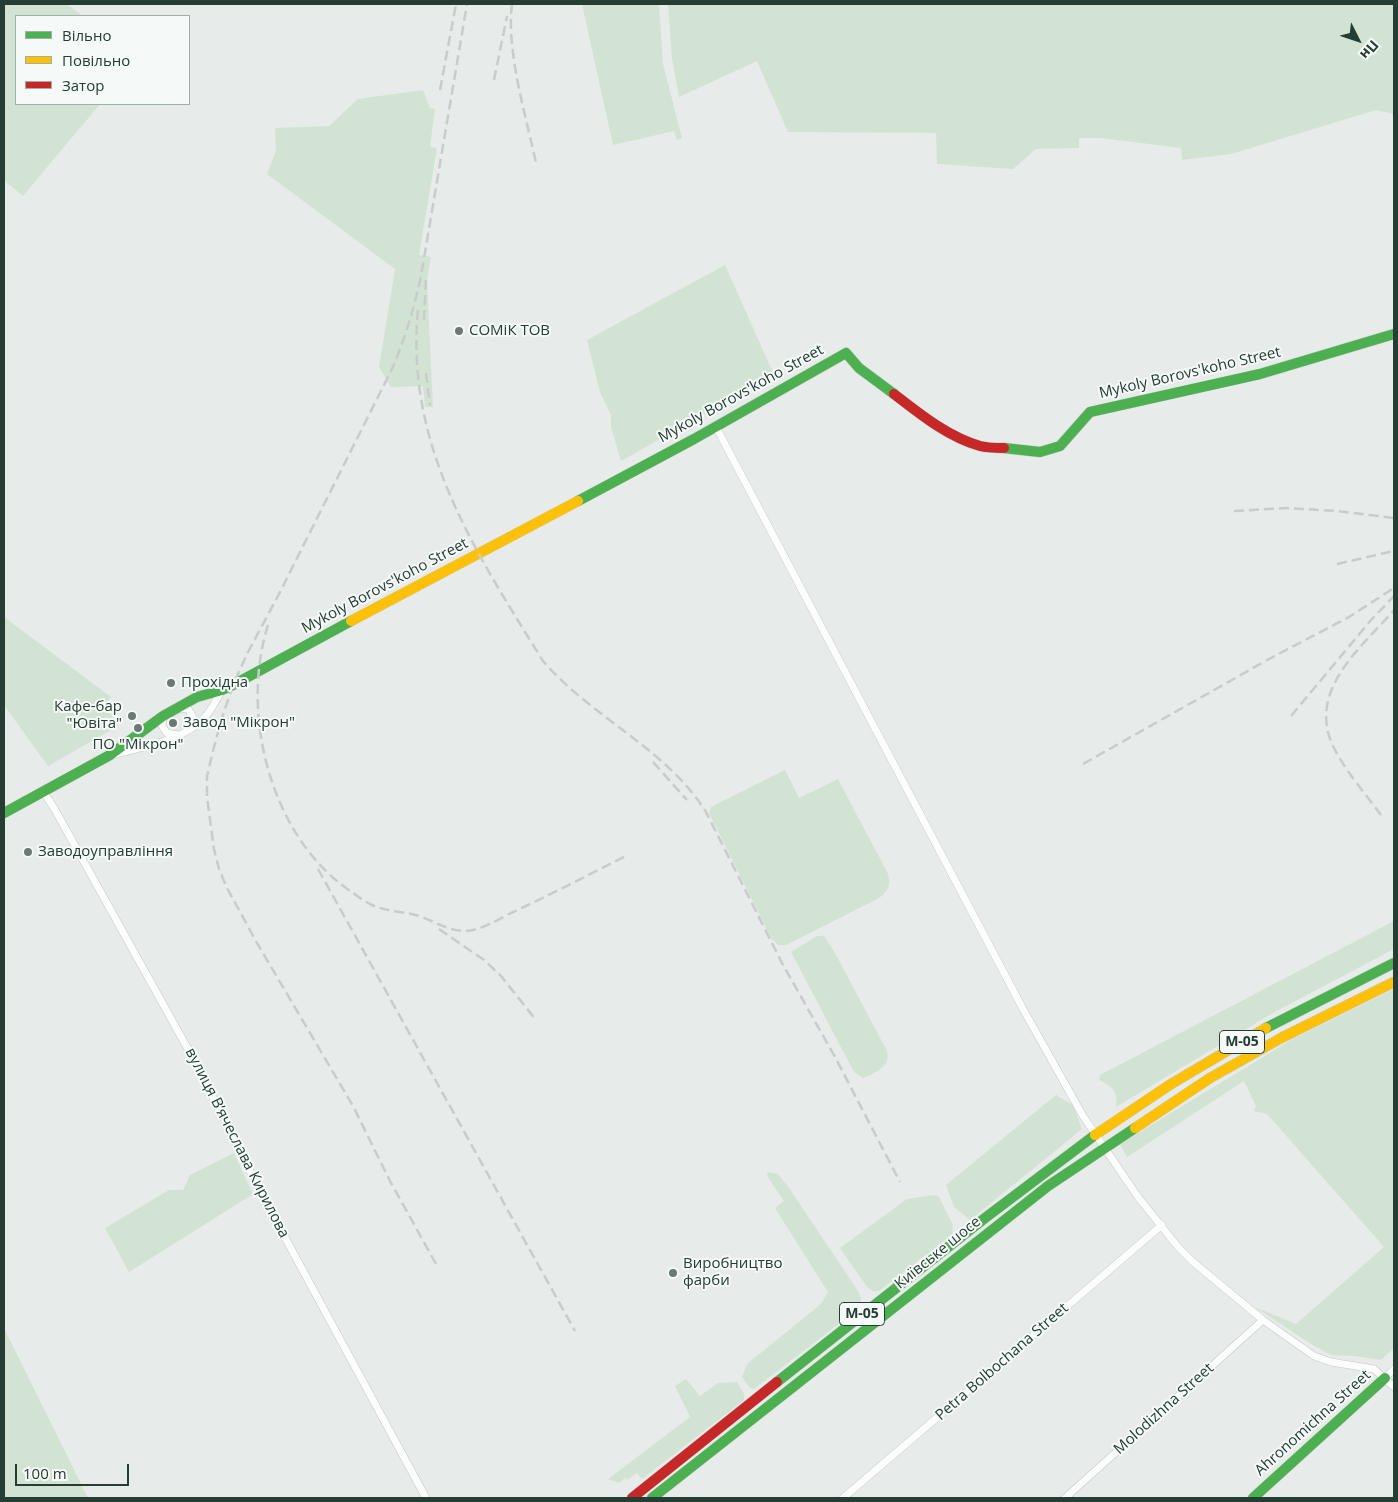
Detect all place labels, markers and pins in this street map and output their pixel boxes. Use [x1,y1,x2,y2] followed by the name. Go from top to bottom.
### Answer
[469,322,550,340] place label: СОМіК ТОВ
[453,325,465,337] marker: СОМіК ТОВ
[181,674,248,692] place label: Прохідна
[165,677,177,689] marker: Прохідна
[54,698,122,733] place label: Кафе-бар "Ювіта"
[126,710,138,722] marker: Кафе-бар "Ювіта"
[183,714,295,732] place label: Завод "Мікрон"
[167,717,179,729] marker: Завод "Мікрон"
[132,722,144,734] marker: ПО "Мікрон"
[92,736,184,754] place label: ПО "Мікрон"
[38,843,173,861] place label: Заводоуправління
[22,846,34,858] marker: Заводоуправління
[683,1255,782,1290] place label: Виробництво фарби
[667,1267,679,1279] marker: Виробництво фарби

